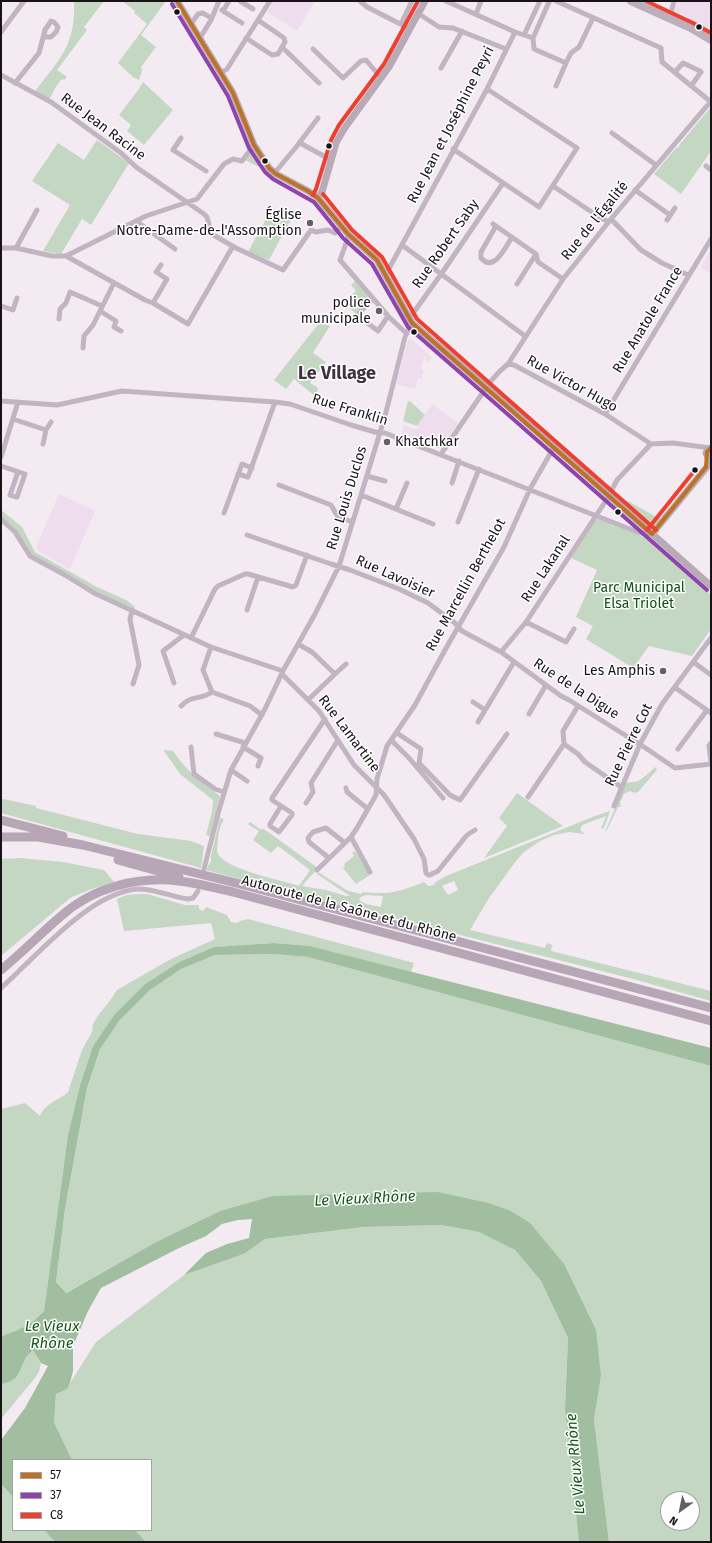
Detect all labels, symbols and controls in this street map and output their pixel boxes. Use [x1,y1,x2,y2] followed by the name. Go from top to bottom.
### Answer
[172,7,182,17] unlabelled marker
[694,22,704,32] unlabelled marker
[404,44,498,206] street label: Rue Jean et Joséphine Peyri
[57,90,149,164] street label: Rue Jean Racine
[324,141,334,151] unlabelled marker
[260,156,270,166] unlabelled marker
[558,178,632,264] street label: Rue de l'Égalité
[409,196,483,292] street label: Rue Robert Saby
[116,207,302,240] place label: Église Notre-Dame-de-l'Assomption
[305,218,315,228] marker: Église Notre-Dame-de-l'Assomption
[610,264,686,376] street label: Rue Anatole France
[301,295,371,328] place label: police municipale
[374,306,384,316] marker: police municipale
[409,327,419,337] unlabelled marker
[524,352,620,416] street label: Rue Victor Hugo
[298,363,376,385] district label: Le Village
[310,390,390,430] street label: Rue Franklin
[395,434,459,450] place label: Khatchkar
[382,437,392,447] marker: Khatchkar
[323,444,371,552] street label: Rue Louis Duclos
[690,465,700,475] unlabelled marker
[613,507,623,517] unlabelled marker
[422,516,510,654] street label: Rue Marcellin Berthelot
[518,532,574,606] street label: Rue Lakanal
[353,552,437,602] street label: Rue Lavoisier
[593,580,685,612] park label: Parc Municipal Elsa Triolet
[530,655,622,723] street label: Rue de la Digue
[583,663,655,679] place label: Les Amphis
[658,666,668,676] marker: Les Amphis
[315,692,383,776] street label: Rue Lamartine
[602,701,656,789] street label: Rue Pierre Cot
[240,872,458,946] street label: Autoroute de la Saône et du Rhône
[314,1187,416,1211] water label: Le Vieux Rhône
[25,1318,79,1353] water label: Le Vieux Rhône
[563,1413,589,1515] water label: Le Vieux Rhône
[12,1459,152,1531] legend
[50,1468,61,1482] text: 57
[50,1488,61,1502] text: 37
[660,1491,700,1531] north arrow
[50,1508,63,1522] text: C8
[667,1513,680,1528] text: N

